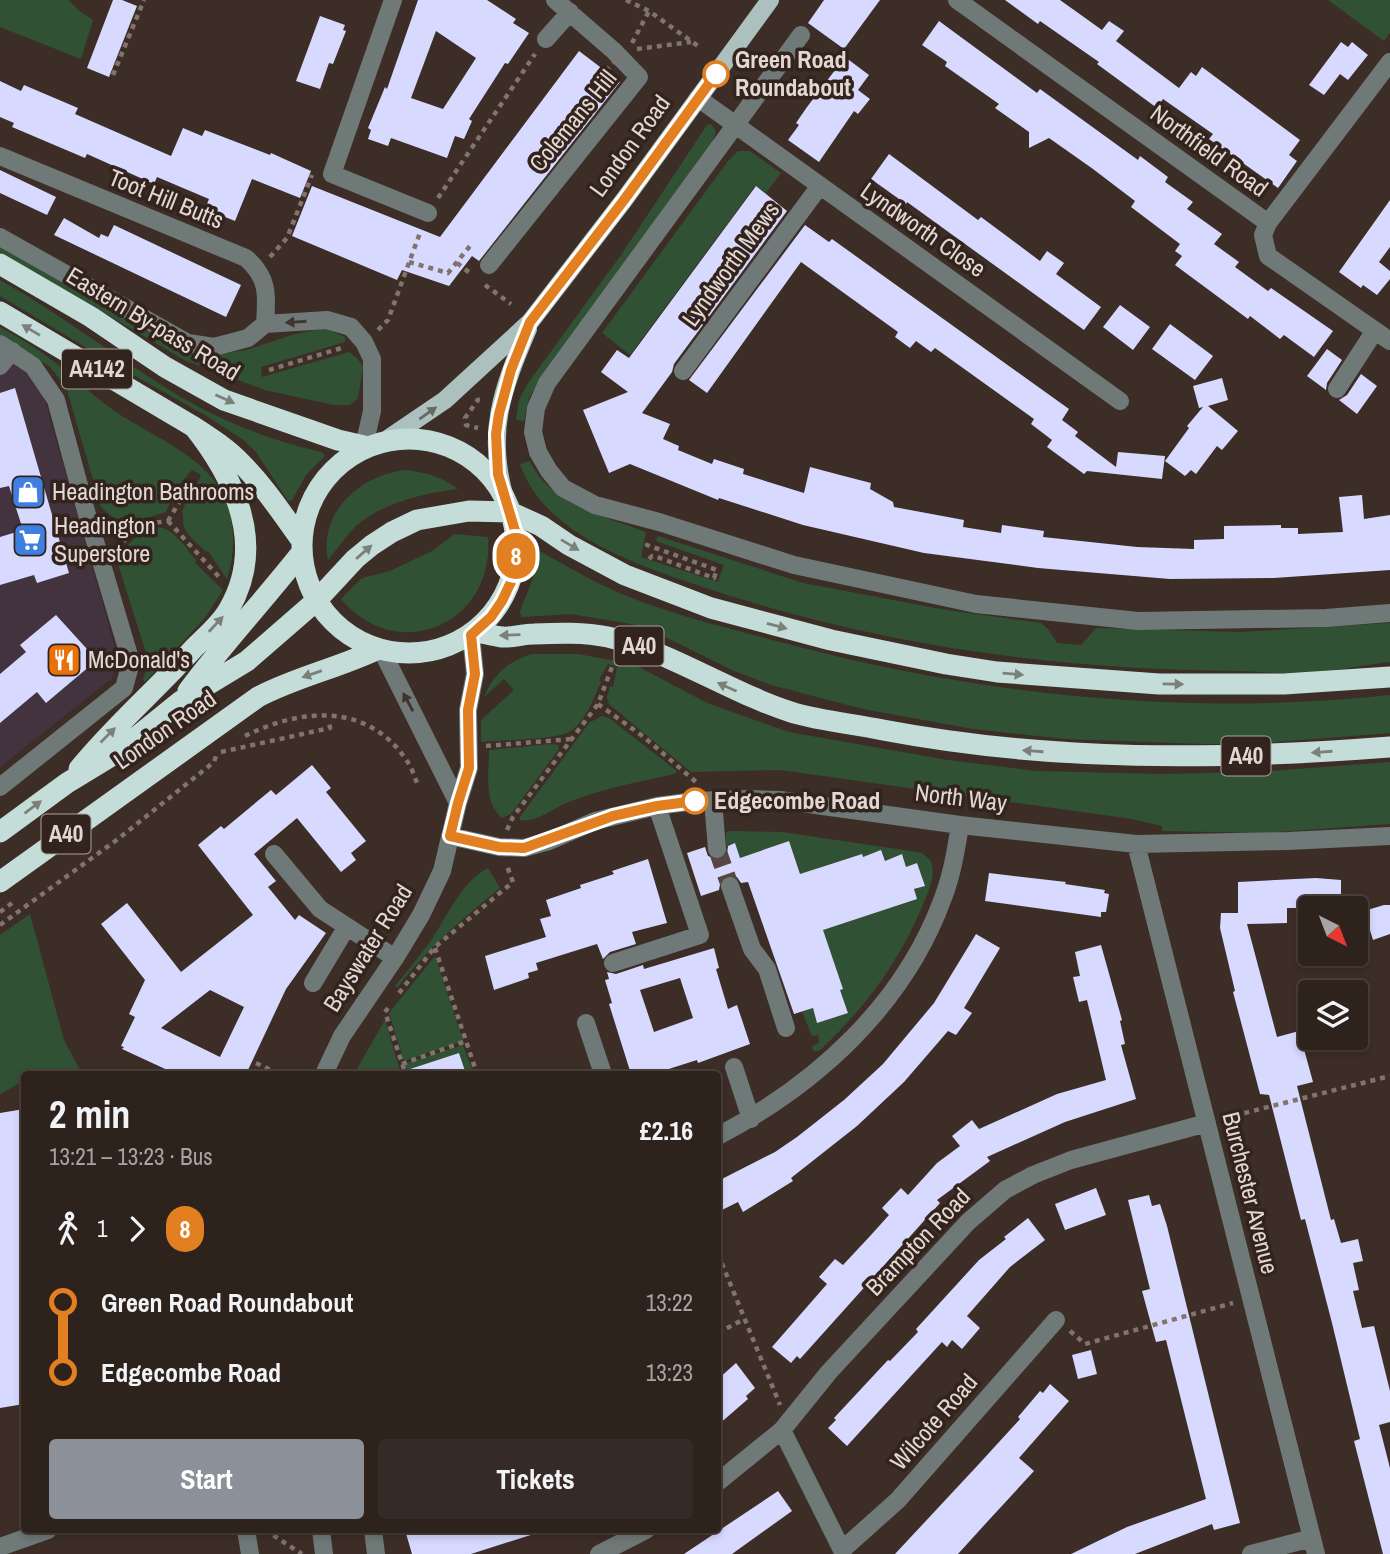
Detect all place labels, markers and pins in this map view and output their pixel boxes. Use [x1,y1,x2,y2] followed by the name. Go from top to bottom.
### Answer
[735,43,851,103] place label: Green Road Roundabout
[703,61,729,87] marker: Green Road Roundabout
[9,473,47,511] shop icon: Headington Bathrooms
[52,475,254,507] place label: Headington Bathrooms
[54,509,156,569] place label: Headington Superstore
[11,521,49,559] supermarket icon: Headington Superstore
[45,641,83,679] restaurant icon: McDonald's
[88,643,190,675] place label: McDonald's
[714,784,880,816] place label: Edgecombe Road
[682,788,708,814] marker: Edgecombe Road

